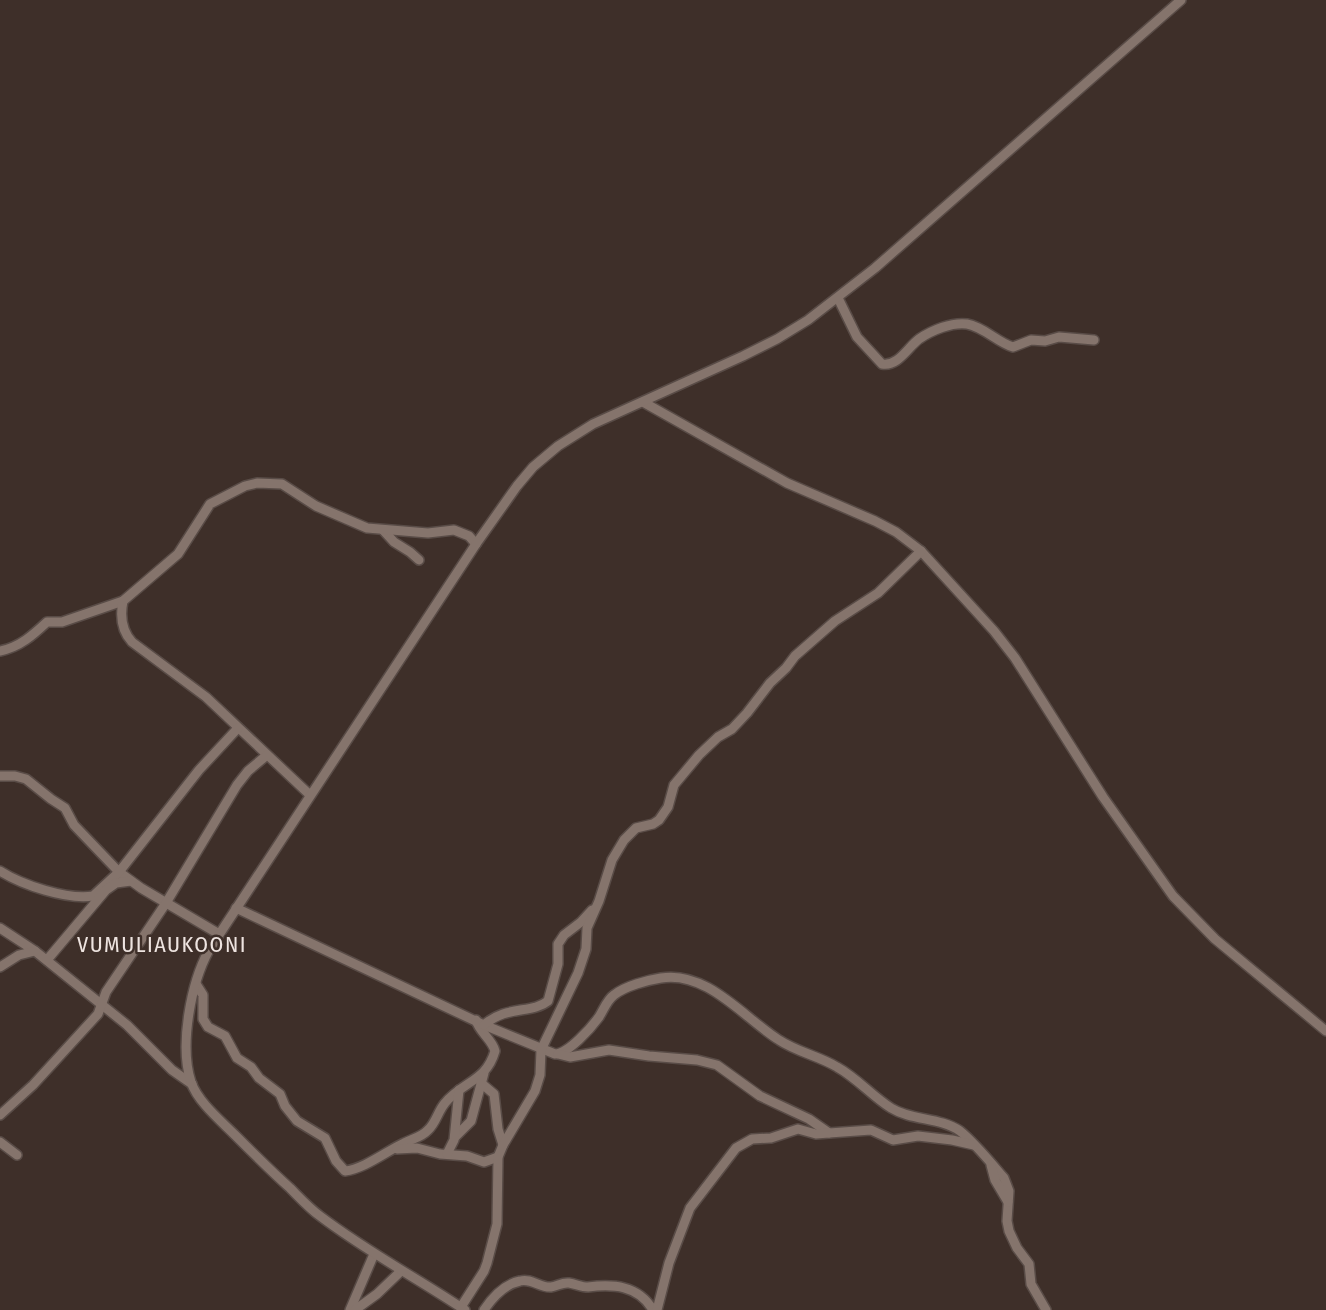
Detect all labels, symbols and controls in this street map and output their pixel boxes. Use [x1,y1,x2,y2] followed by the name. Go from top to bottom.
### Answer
[77,931,247,958] district label: VUMULIAUKOONI

